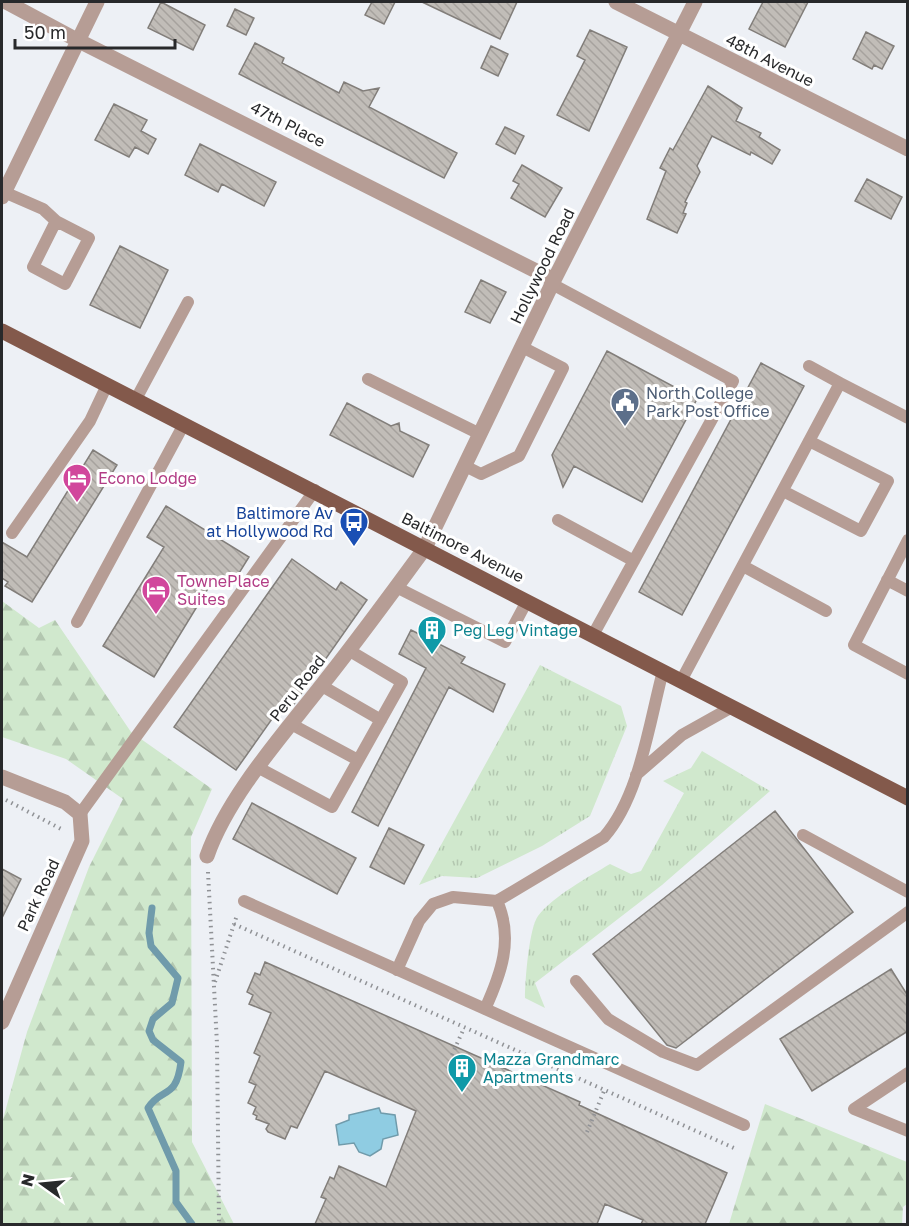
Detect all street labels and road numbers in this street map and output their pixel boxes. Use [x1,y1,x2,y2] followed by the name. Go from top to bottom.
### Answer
[723,29,817,91] street label: 48th Avenue
[247,97,329,151] street label: 47th Place
[505,205,579,327] street label: Hollywood Road
[398,507,528,587] street label: Baltimore Avenue
[265,651,329,725] street label: Peru Road
[12,855,64,935] street label: Park Road

